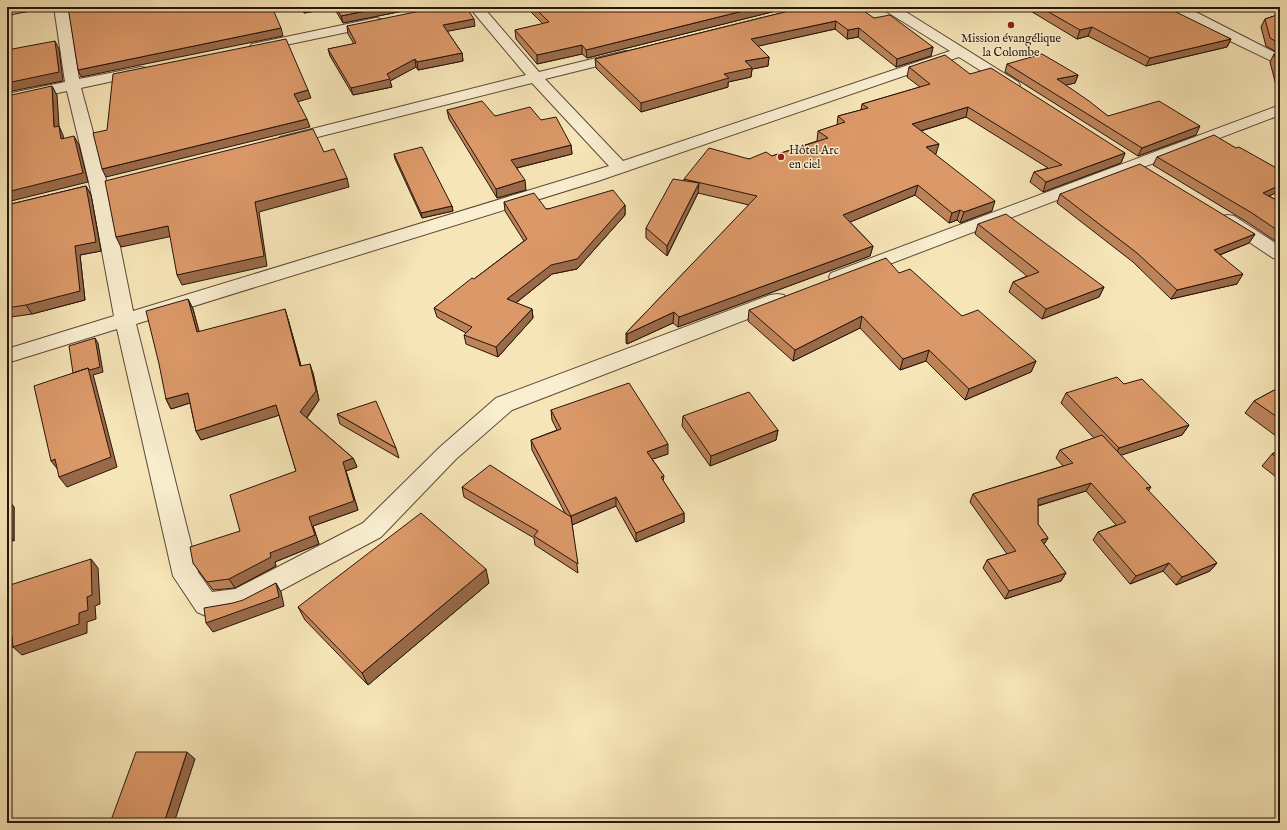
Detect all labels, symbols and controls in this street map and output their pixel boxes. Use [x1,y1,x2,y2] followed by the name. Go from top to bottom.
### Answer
[1006,20,1016,30] marker: Mission évangélique la Colombe
[961,31,1062,60] place label: Mission évangélique la Colombe
[789,143,839,172] place label: Hôtel Arc en ciel
[776,152,786,162] marker: Hôtel Arc en ciel

